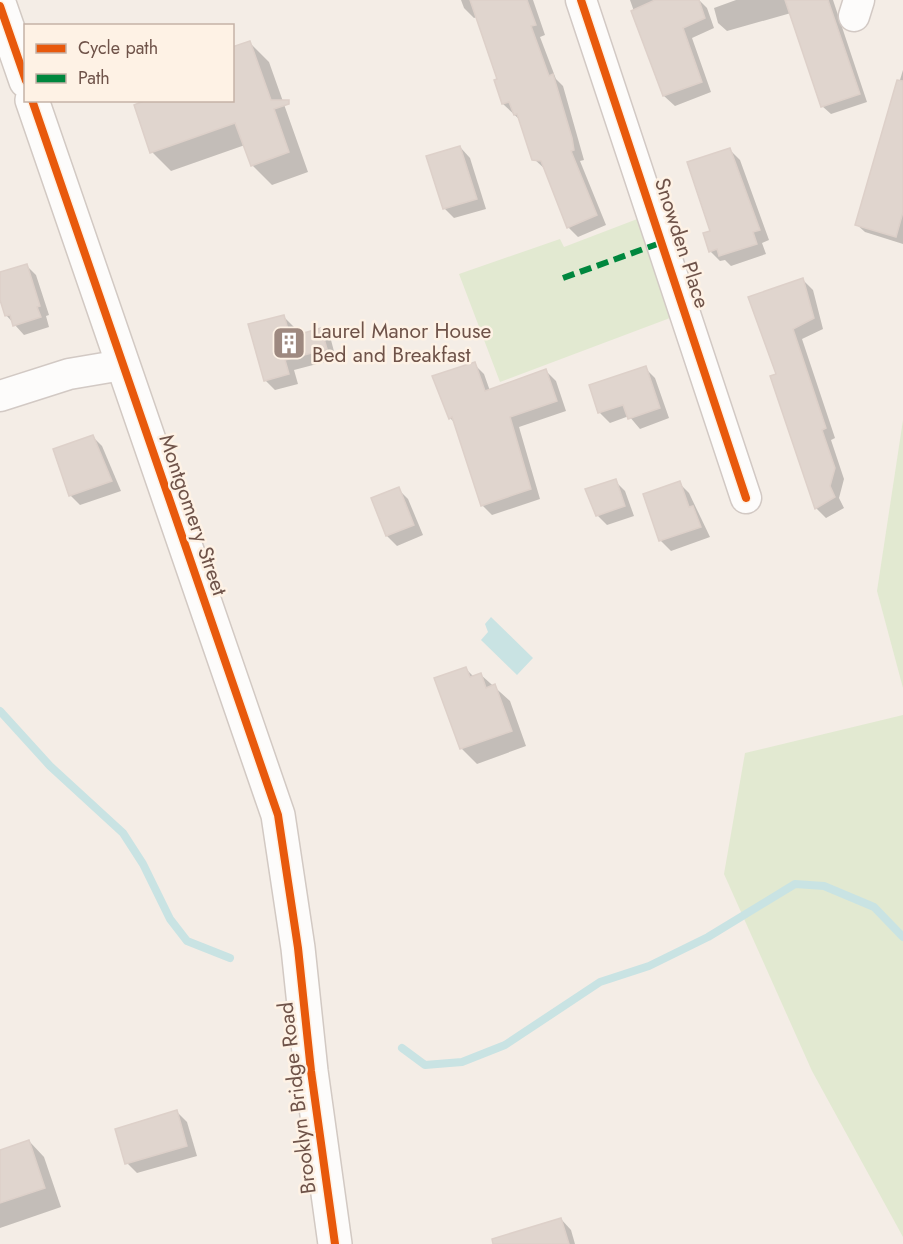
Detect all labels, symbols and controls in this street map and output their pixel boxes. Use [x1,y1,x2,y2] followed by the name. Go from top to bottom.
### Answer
[24,24,234,102] legend
[78,35,158,61] text: Cycle path
[78,65,110,91] text: Path
[647,174,717,312] street label: Snowden Place
[312,316,491,370] place label: Laurel Manor House Bed and Breakfast
[271,325,307,361] building icon: Laurel Manor House Bed and Breakfast
[151,430,235,600] street label: Montgomery Street
[270,1000,324,1196] street label: Brooklyn Bridge Road

